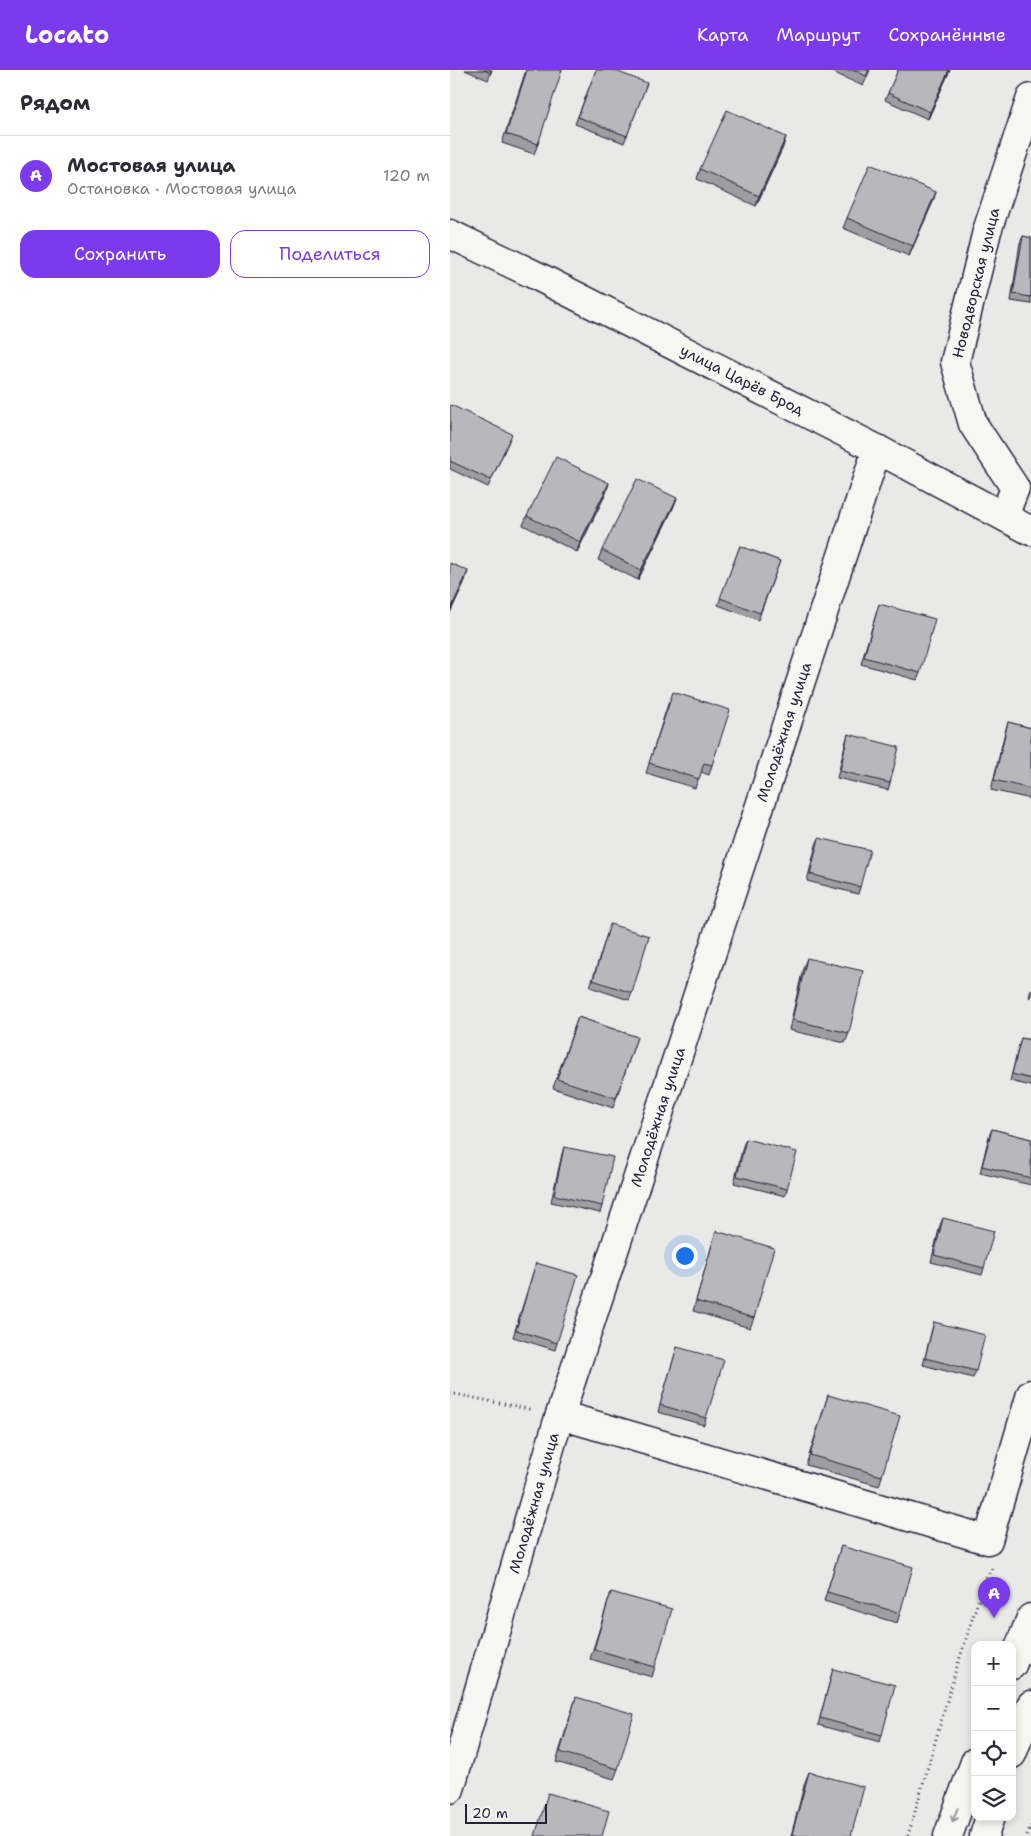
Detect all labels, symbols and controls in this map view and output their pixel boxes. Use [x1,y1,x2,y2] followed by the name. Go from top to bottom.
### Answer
[25,19,109,51] text: Locato
[697,23,748,47] text: Карта
[776,23,860,47] text: Маршрут
[888,23,1006,47] text: Сохранённые
[20,89,90,117] text: Рядом
[67,153,236,178] text: Мостовая улица
[30,165,42,186] text: A
[383,165,430,186] text: 120 m
[67,178,296,199] text: Остановка · Мостовая улица
[948,205,1005,360] street label: Новодворская улица
[20,230,220,278] button: Сохранить
[230,230,430,278] button: Поделиться
[677,340,808,420] street label: улица Царёв Брод
[752,659,816,805] street label: Молодёжная улица
[626,1044,690,1190] street label: Молодёжная улица
[672,1243,698,1269] your location
[504,1429,564,1576] street label: Молодёжная улица
[978,1577,1010,1618] pin: A
[971,1641,1016,1821] map controls
[971,1641,1016,1686] button: +
[971,1686,1016,1731] button: −
[971,1731,1016,1776] button: locate
[971,1776,1016,1821] button: layers
[465,1801,548,1824] scale bar
[472,1804,508,1822] text: 20 m
[950,1807,959,1823] one-way arrow

